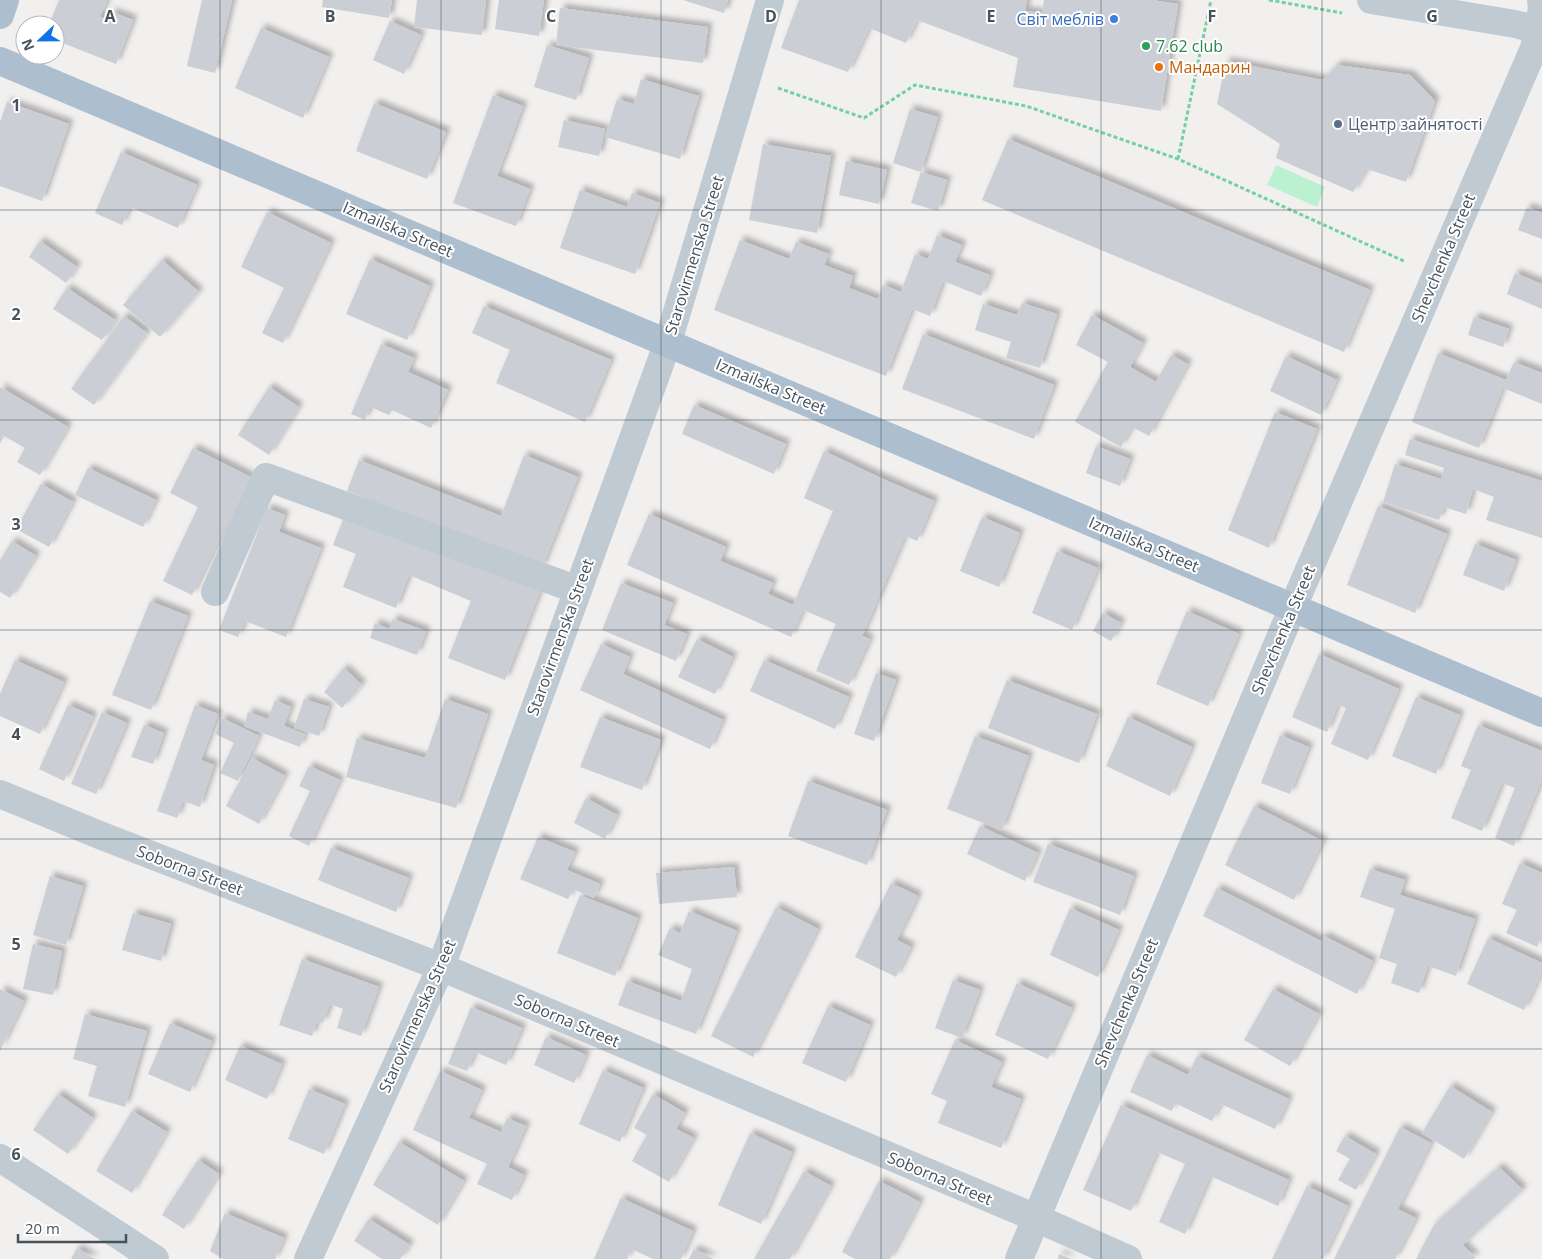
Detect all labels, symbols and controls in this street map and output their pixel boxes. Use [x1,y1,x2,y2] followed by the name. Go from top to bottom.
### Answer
[104,5,116,27] text: A
[325,5,335,27] text: B
[546,5,556,27] text: C
[765,5,777,27] text: D
[987,5,996,27] text: E
[1208,5,1216,27] text: F
[1426,5,1438,27] text: G
[1016,8,1104,30] place label: Світ меблів
[1108,13,1120,25] marker: Світ меблів
[15,15,65,65] north arrow
[1156,35,1223,57] place label: 7.62 club
[17,36,38,54] text: N
[1140,40,1152,52] marker: 7.62 club
[1169,56,1251,78] place label: Мандарин
[1153,61,1165,73] marker: Мандарин
[11,94,21,116] text: 1
[1348,113,1483,135] place label: Центр зайнятості
[1332,118,1344,130] marker: Центр зайнятості
[659,172,729,337] street label: Starovirmenska Street
[1406,190,1480,326] street label: Shevchenka Street
[340,196,457,262] street label: Izmailska Street
[11,303,21,325] text: 2
[713,353,830,419] street label: Izmailska Street
[1086,511,1203,577] street label: Izmailska Street
[11,513,21,535] text: 3
[521,555,599,719] street label: Starovirmenska Street
[1246,562,1320,698] street label: Shevchenka Street
[11,723,21,745] text: 4
[134,840,246,900] street label: Soborna Street
[11,933,21,955] text: 5
[1089,935,1163,1071] street label: Shevchenka Street
[373,936,461,1096] street label: Starovirmenska Street
[511,988,623,1052] street label: Soborna Street
[11,1143,21,1165] text: 6
[884,1146,996,1210] street label: Soborna Street
[18,1212,125,1244] scale bar
[25,1218,60,1238] text: 20 m

